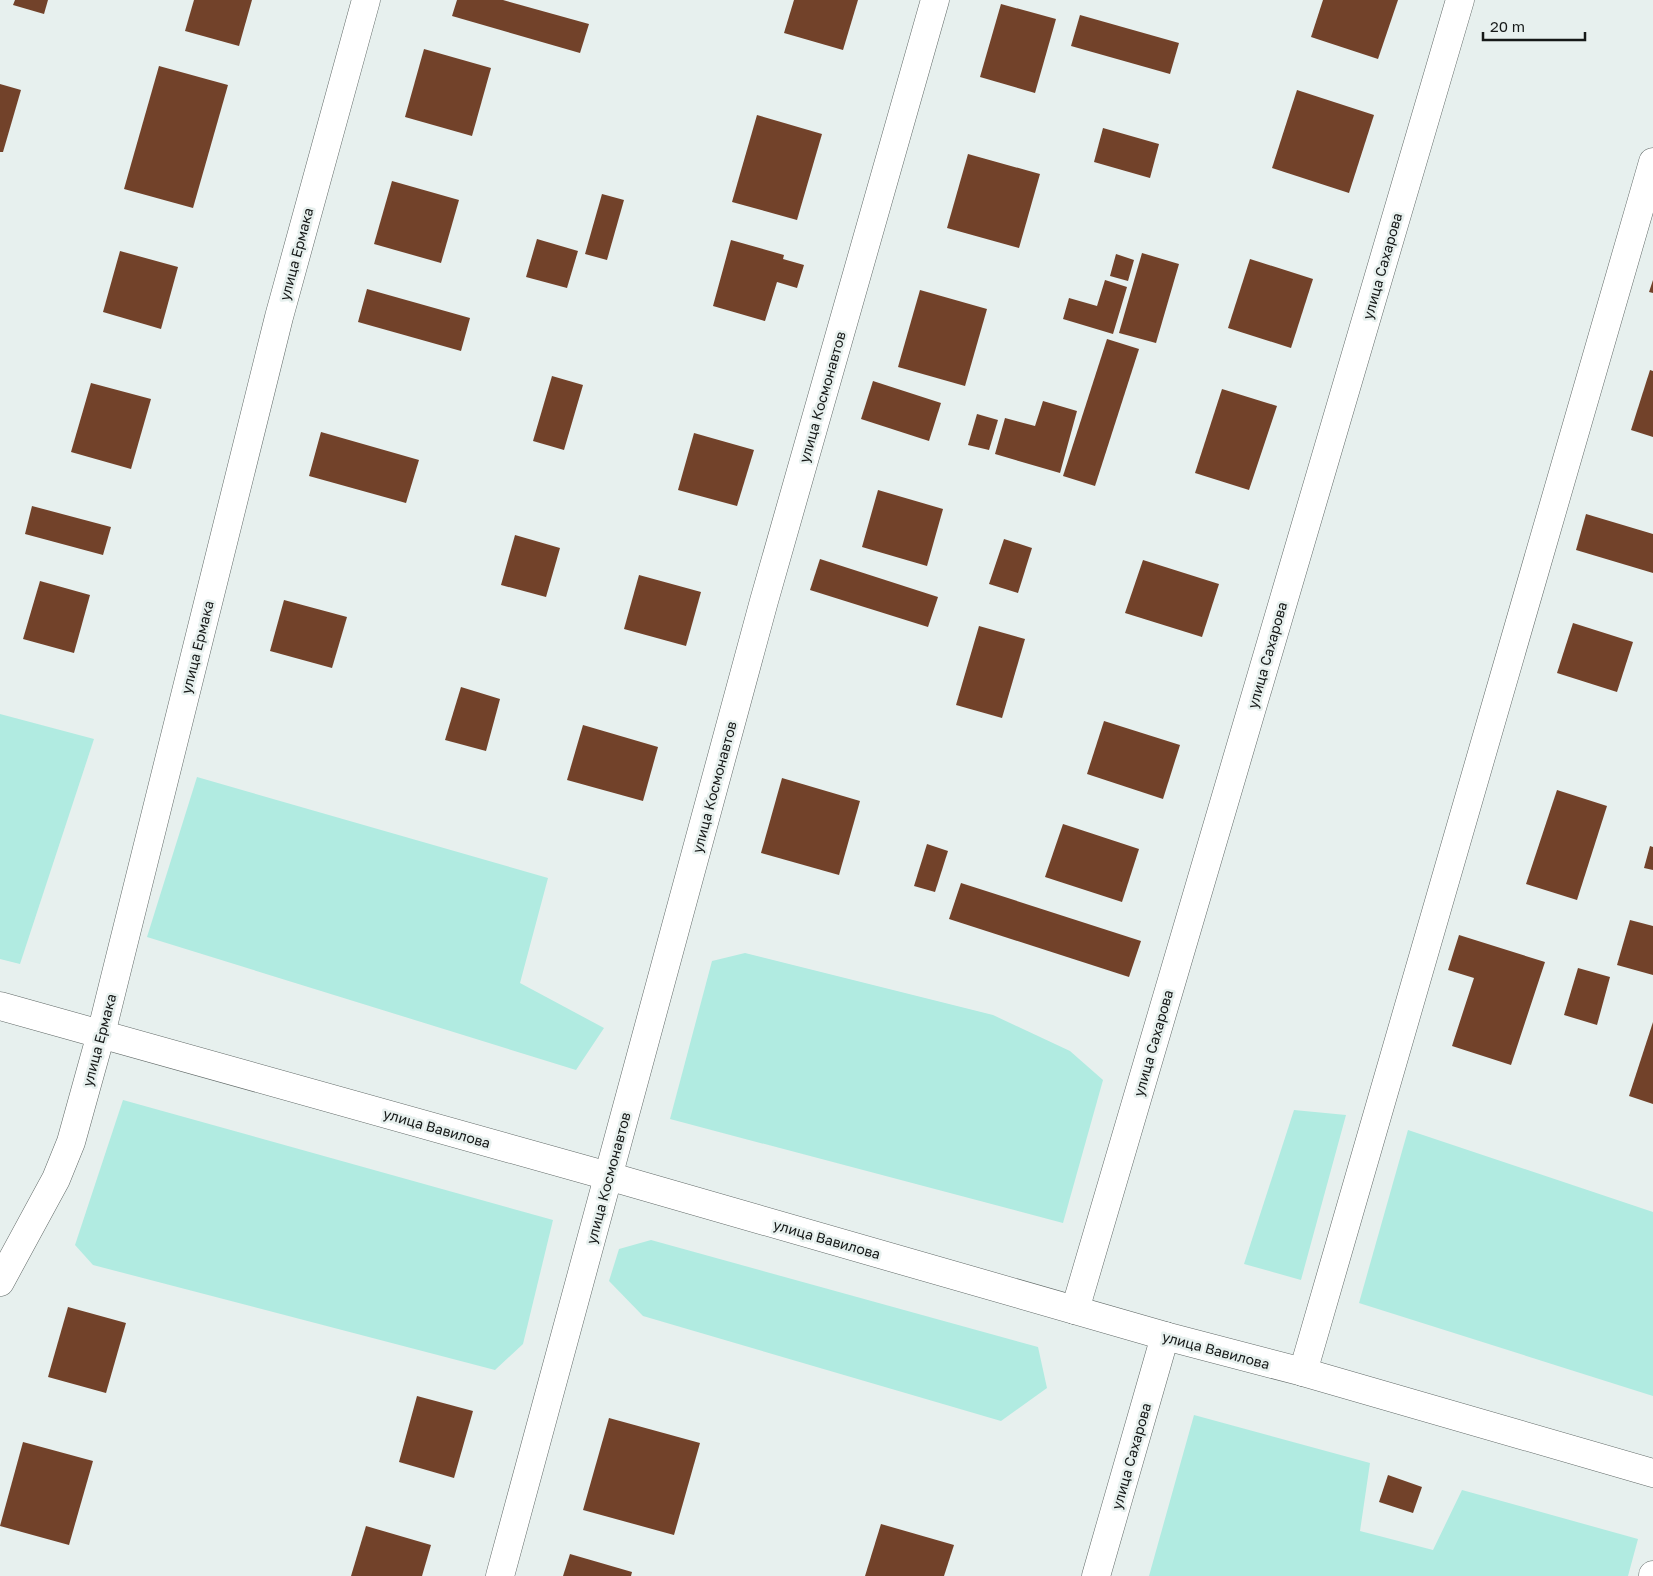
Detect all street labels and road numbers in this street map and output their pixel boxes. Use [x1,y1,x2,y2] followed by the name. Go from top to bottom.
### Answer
[275,206,317,302] street label: улица Ермака
[1359,211,1405,321] street label: улица Сахарова
[795,329,849,465] street label: улица Космонавтов
[177,599,217,695] street label: улица Ермака
[1244,600,1290,710] street label: улица Сахарова
[688,719,740,855] street label: улица Космонавтов
[1130,988,1176,1098] street label: улица Сахарова
[78,992,120,1088] street label: улица Ермака
[381,1105,493,1151] street label: улица Вавилова
[582,1110,634,1246] street label: улица Космонавтов
[771,1216,883,1262] street label: улица Вавилова
[1160,1327,1272,1373] street label: улица Вавилова
[1108,1401,1154,1511] street label: улица Сахарова

